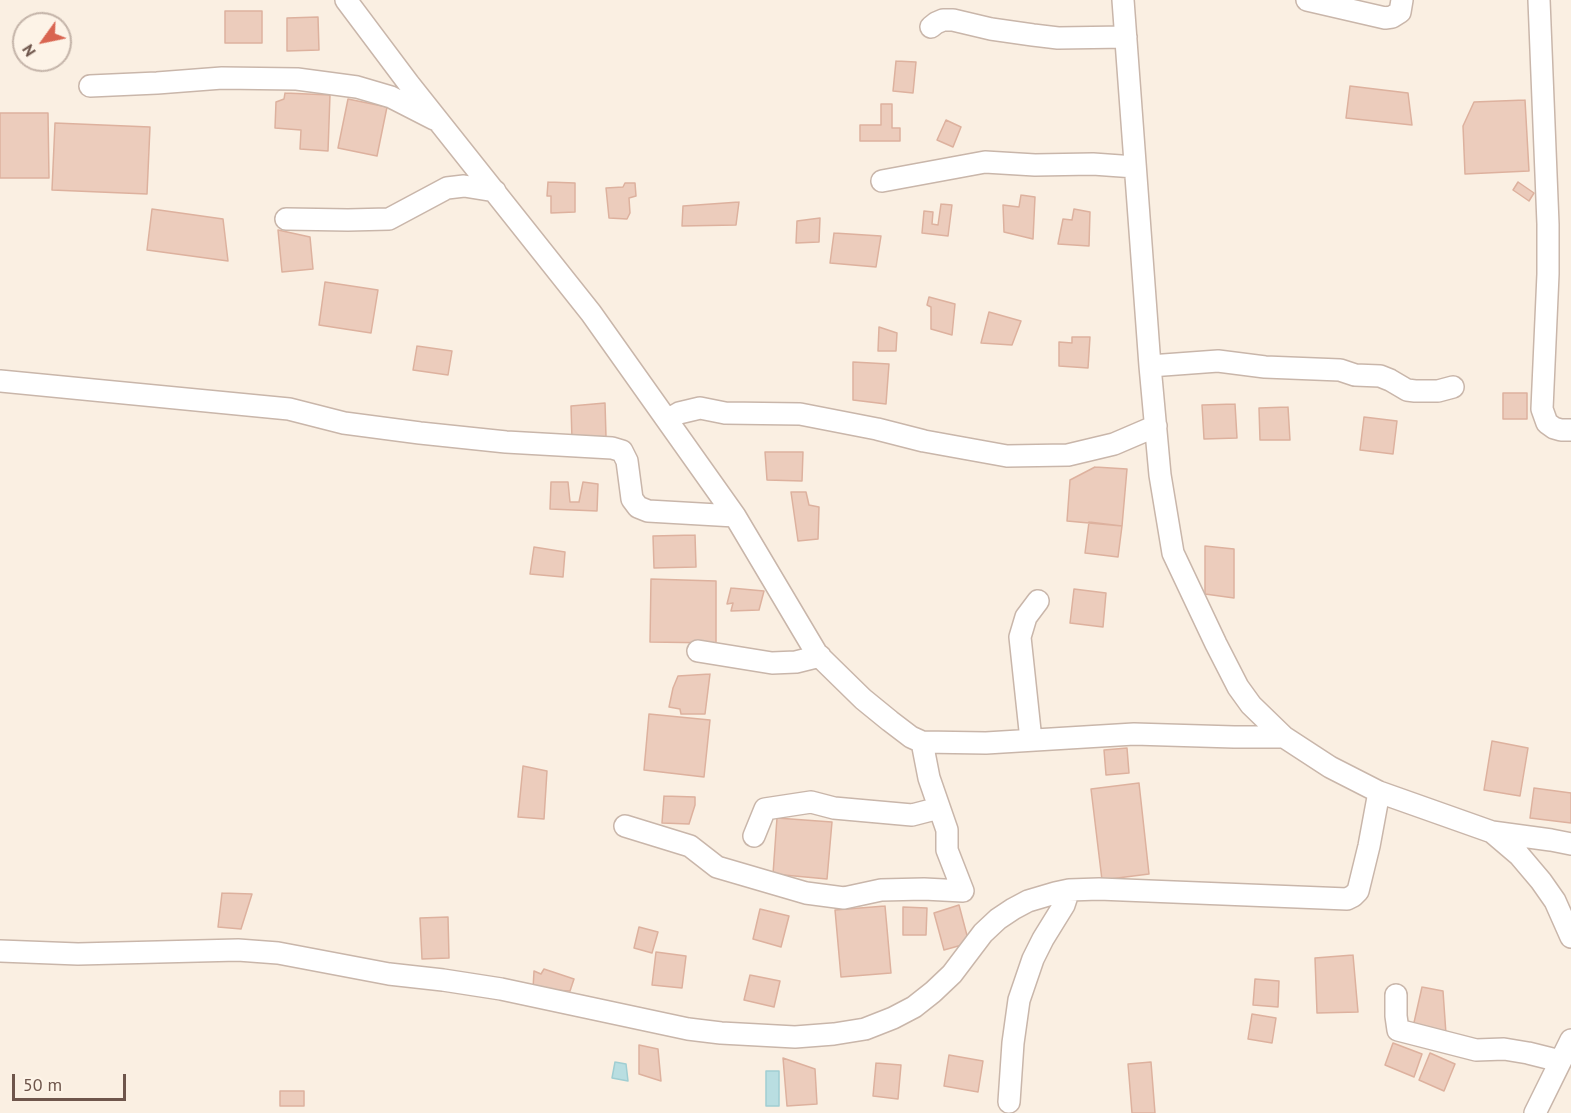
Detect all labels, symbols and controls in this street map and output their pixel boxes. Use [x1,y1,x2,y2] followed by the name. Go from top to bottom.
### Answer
[12,12,72,72] north arrow
[17,41,40,61] text: N
[15,1062,129,1100] scale bar
[23,1073,62,1096] text: 50 m

